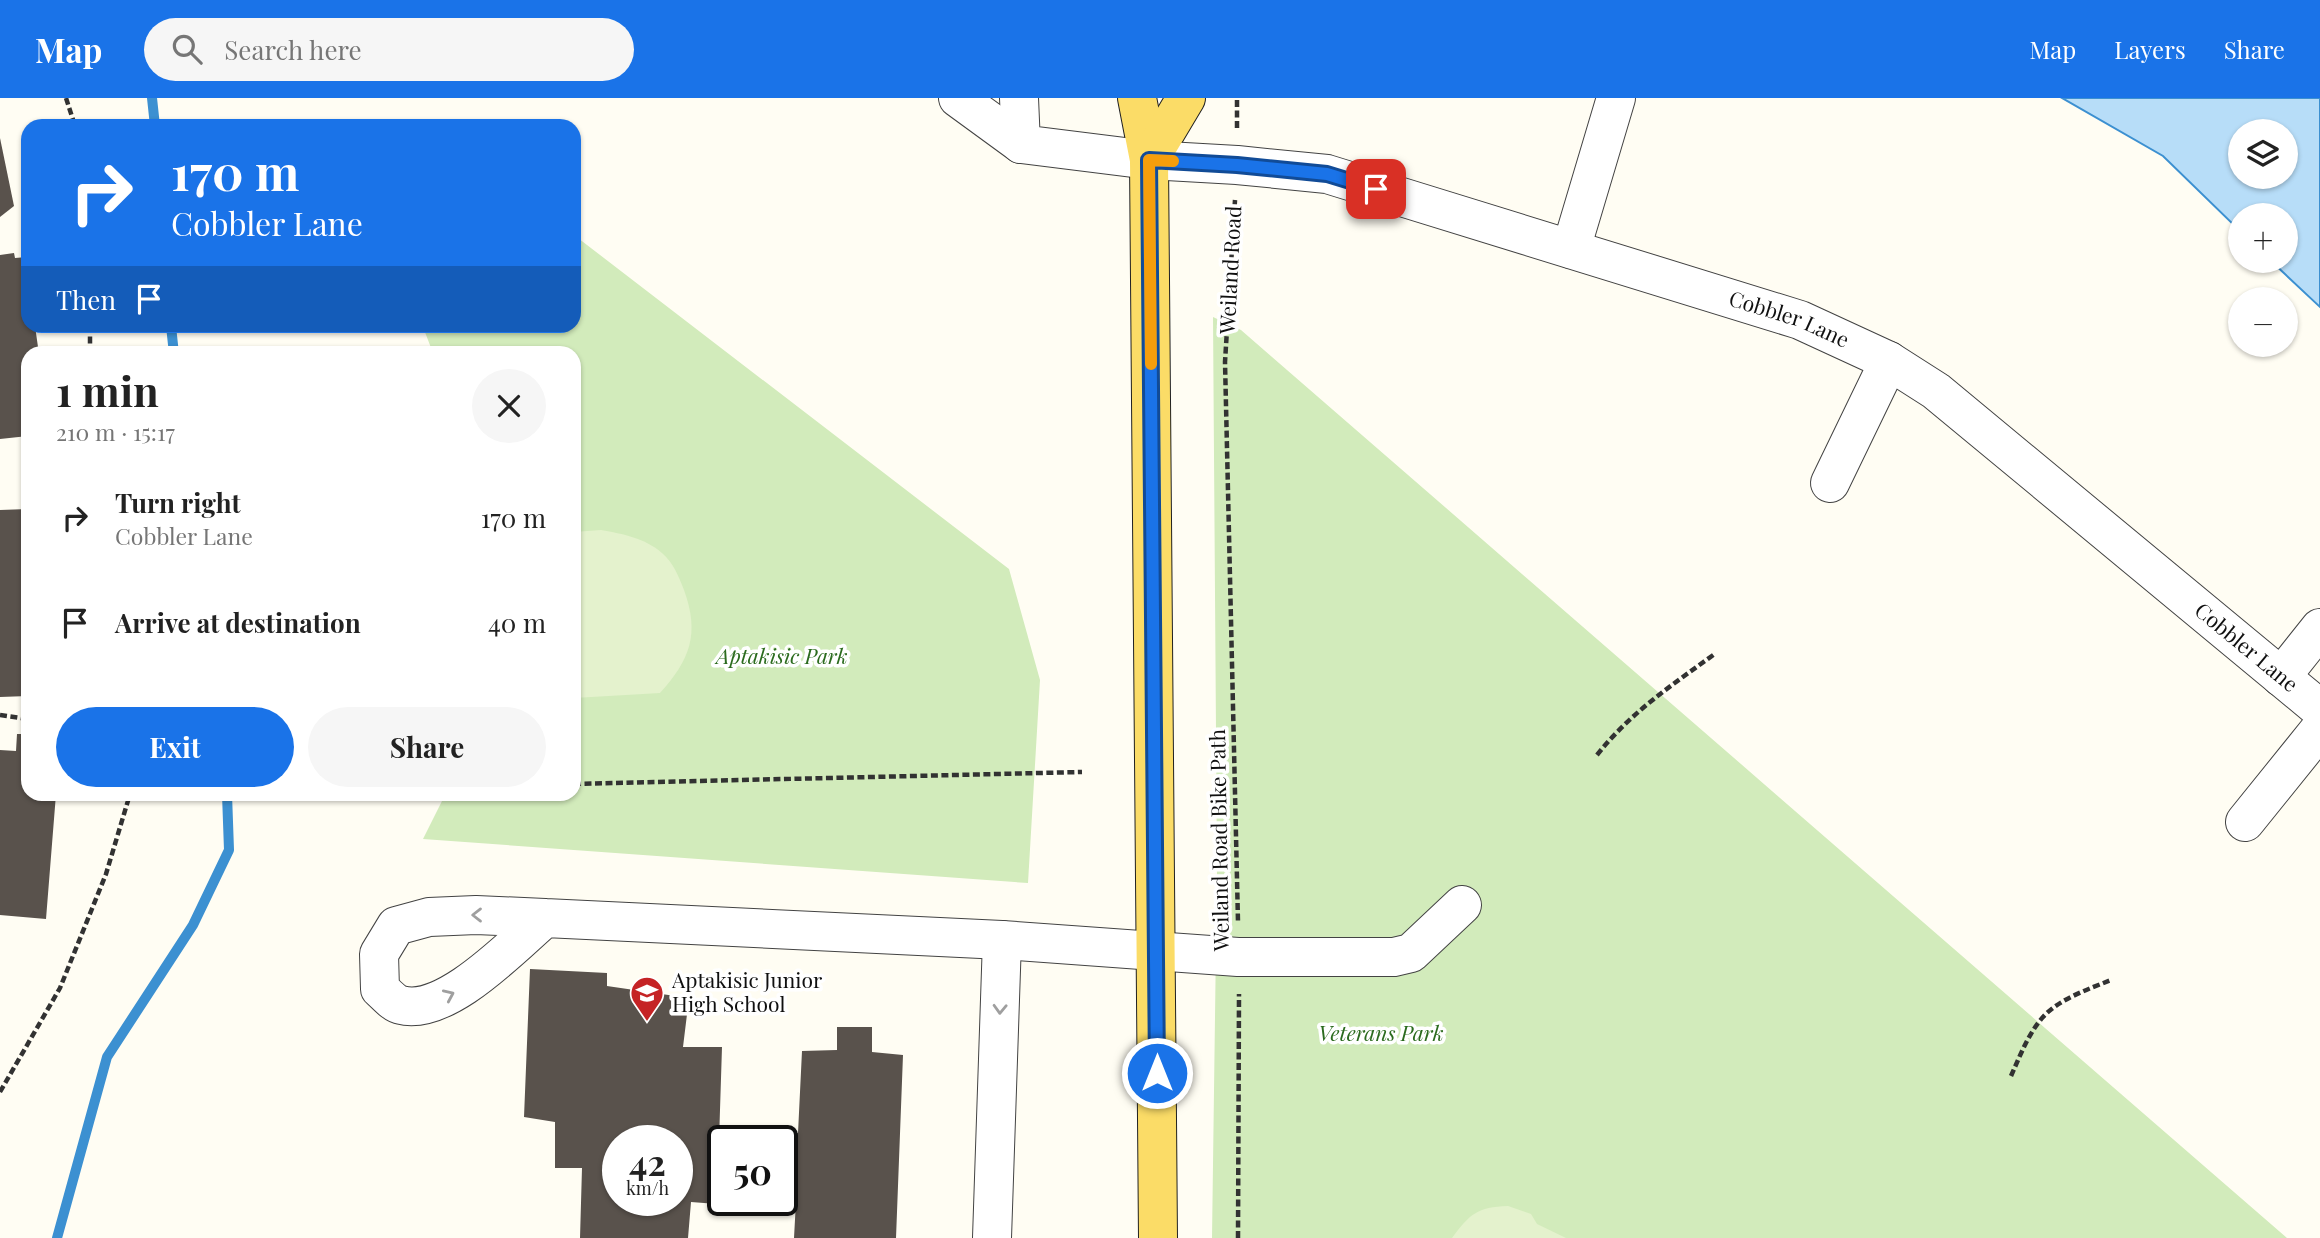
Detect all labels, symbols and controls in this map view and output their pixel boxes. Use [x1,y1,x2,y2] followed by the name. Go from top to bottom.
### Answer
[144,18,634,81] search box
[35,27,102,71] text: Map
[168,30,206,68] icon: search
[224,32,362,67] text: Search here
[2030,33,2076,65] text: Map
[2114,33,2186,65] text: Layers
[2224,33,2285,65] text: Share
[2228,119,2298,357] map controls
[2228,119,2298,189] button: layers
[171,138,299,203] text: 170 m
[56,147,147,238] icon: right
[1346,159,1406,219] pin
[1357,170,1395,208] icon: arrive
[171,201,363,244] text: Cobbler Lane
[2228,203,2298,273] button: +
[1212,205,1246,336] street label: Weiland Road
[130,280,168,318] icon: arrive
[56,282,116,317] text: Then
[1726,283,1854,353] street label: Cobbler Lane
[2228,287,2298,357] button: −
[56,362,159,418] text: 1 min
[472,369,546,443] button: close
[56,416,175,447] text: 210 m · 15:17
[115,485,241,520] text: Turn right
[56,499,94,537] icon: right
[481,500,546,535] text: 170 m
[115,520,253,551] text: Cobbler Lane
[2190,595,2305,697] street label: Cobbler Lane
[56,604,94,642] icon: arrive
[115,605,361,640] text: Arrive at destination
[488,605,546,640] text: 40 m
[714,641,848,669] park label: Aptakisic Park
[56,707,294,787] button: Exit
[308,707,546,787] button: Share
[1202,728,1234,952] street label: Weiland Road Bike Path
[471,907,482,923] one-way arrow
[671,965,823,1017] place label: Aptakisic Junior High School
[628,974,666,1023] school or university icon: Aptakisic Junior High School
[441,989,454,1003] one-way arrow
[992,1003,1007,1014] one-way arrow
[1318,1018,1444,1046] park label: Veterans Park
[1120,1036,1194,1110] position arrow
[707,1125,798,1216] speed limit sign: 50
[629,1138,666,1185] text: 42
[626,1176,669,1200] text: km/h

